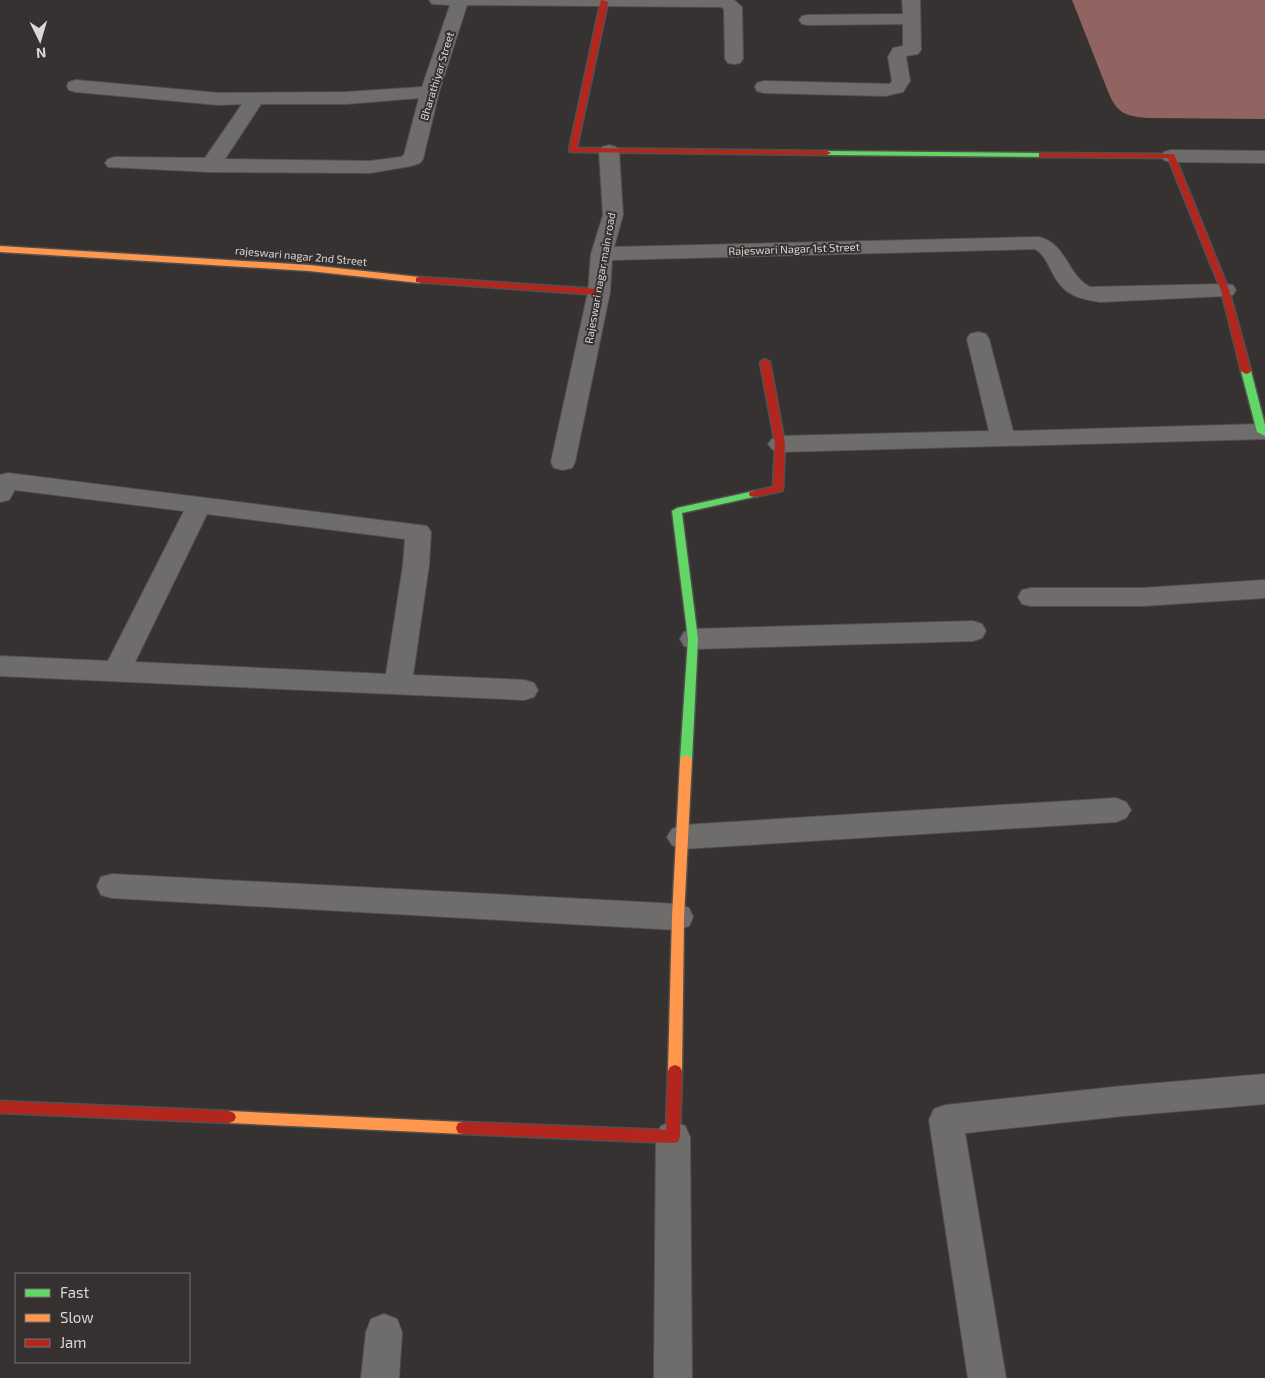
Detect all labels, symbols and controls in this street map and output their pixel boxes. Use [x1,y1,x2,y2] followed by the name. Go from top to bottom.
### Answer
[15,15,65,65] north arrow
[417,30,456,122] street label: Bharathiyar Street
[35,45,47,62] text: N
[582,211,618,345] street label: Rajeswari nagar main road
[728,240,860,258] street label: Rajeswari Nagar 1st Street
[234,243,368,269] street label: rajeswari nagar 2nd Street
[15,1273,190,1363] legend
[60,1283,90,1301] text: Fast
[60,1308,94,1326] text: Slow
[60,1333,86,1351] text: Jam

